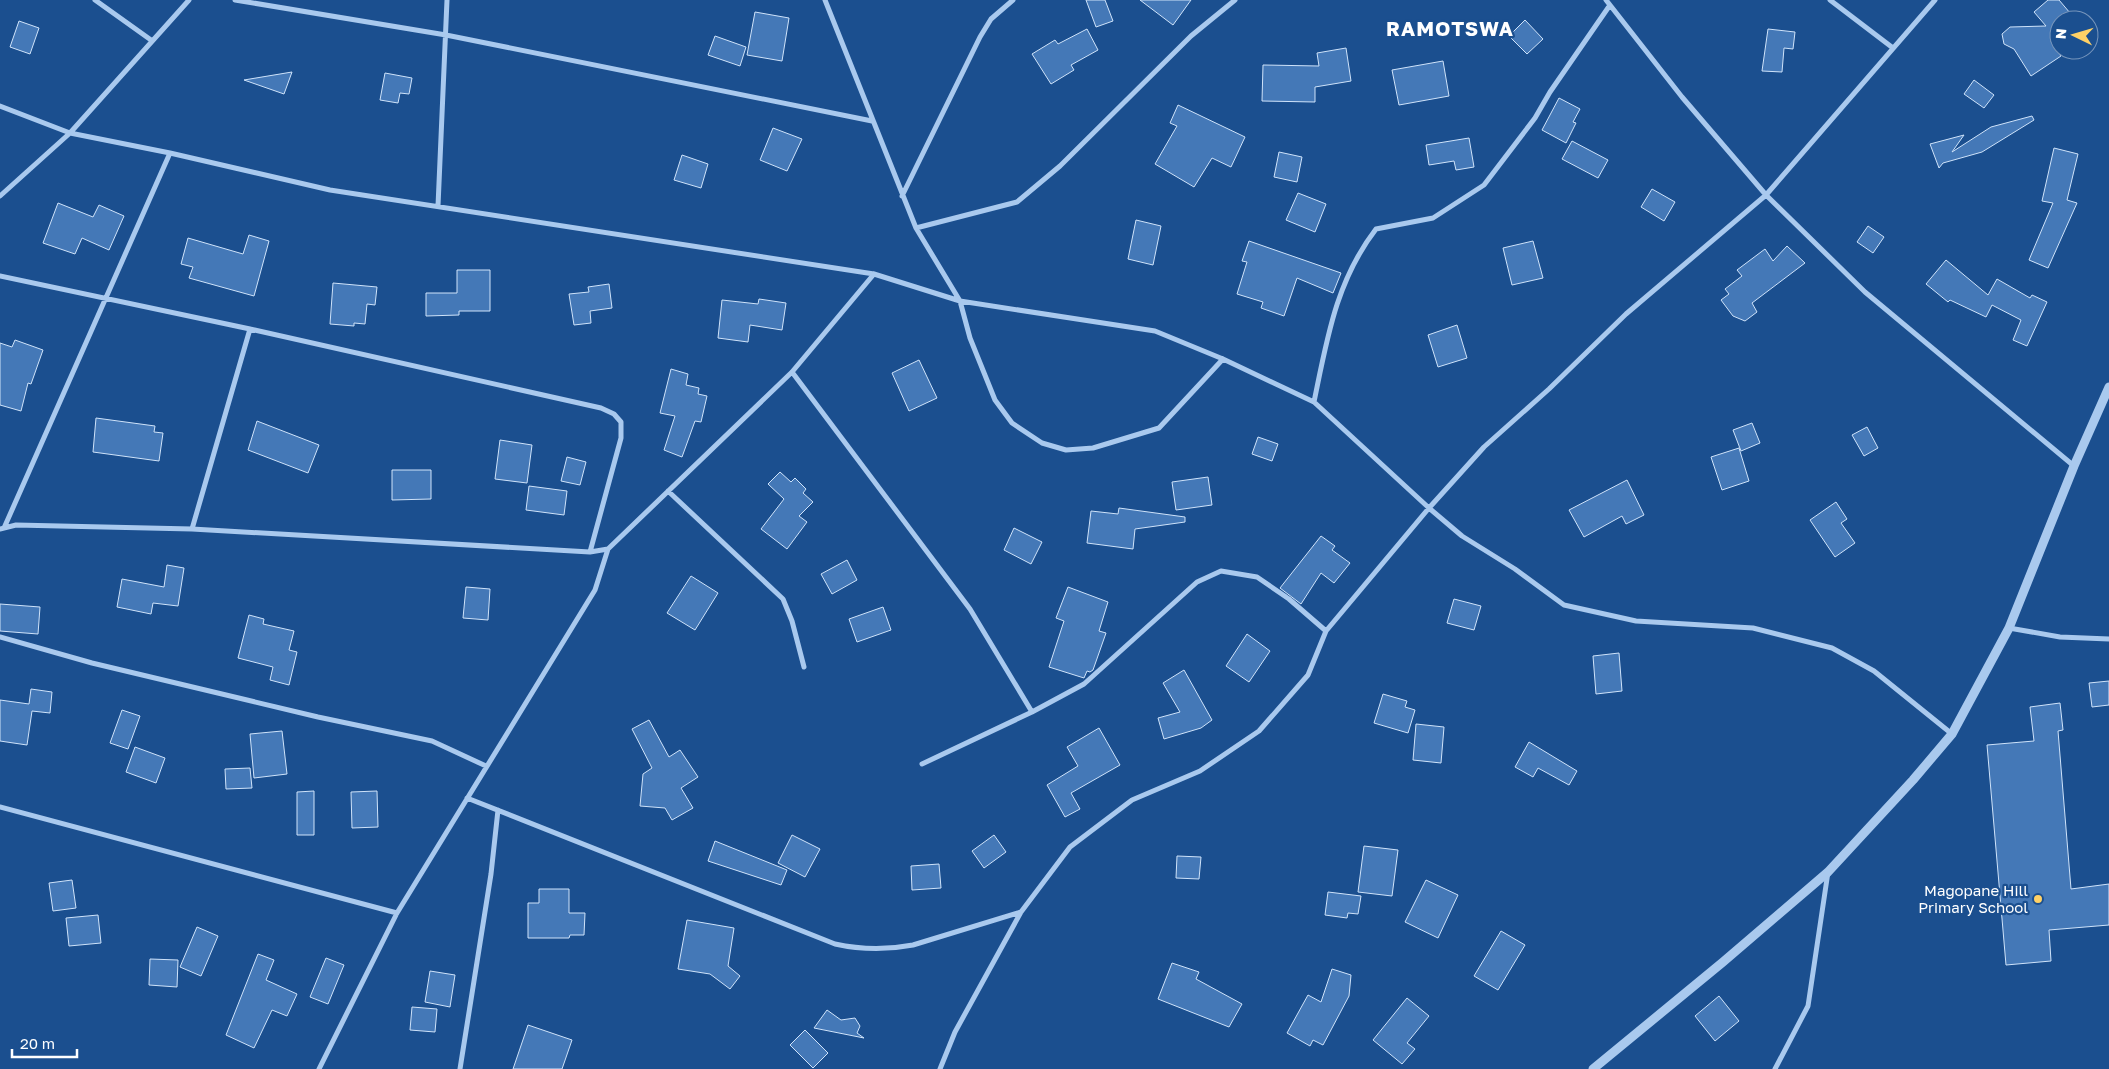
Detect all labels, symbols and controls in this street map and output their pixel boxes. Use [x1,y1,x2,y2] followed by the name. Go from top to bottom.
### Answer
[2049,10,2099,60] north arrow
[1386,16,1514,40] district label: RAMOTSWA
[2052,28,2069,40] text: N
[1918,881,2028,916] place label: Magopane Hill Primary School
[2032,893,2044,905] marker: Magopane Hill Primary School
[12,1026,78,1058] scale bar
[20,1034,55,1052] text: 20 m

